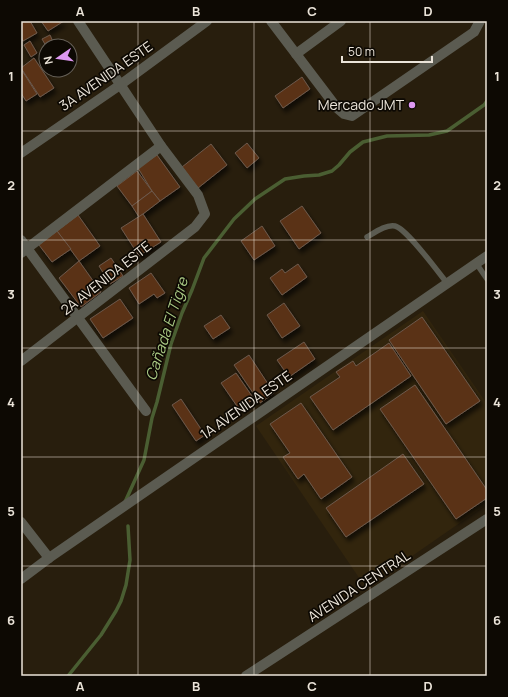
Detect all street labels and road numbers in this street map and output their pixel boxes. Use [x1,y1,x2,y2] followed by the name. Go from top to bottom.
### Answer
[55,36,156,115] street label: 3A AVENIDA ESTE
[57,236,155,319] street label: 2A AVENIDA ESTE
[196,366,295,443] street label: 1A AVENIDA ESTE
[304,545,414,626] street label: AVENIDA CENTRAL

